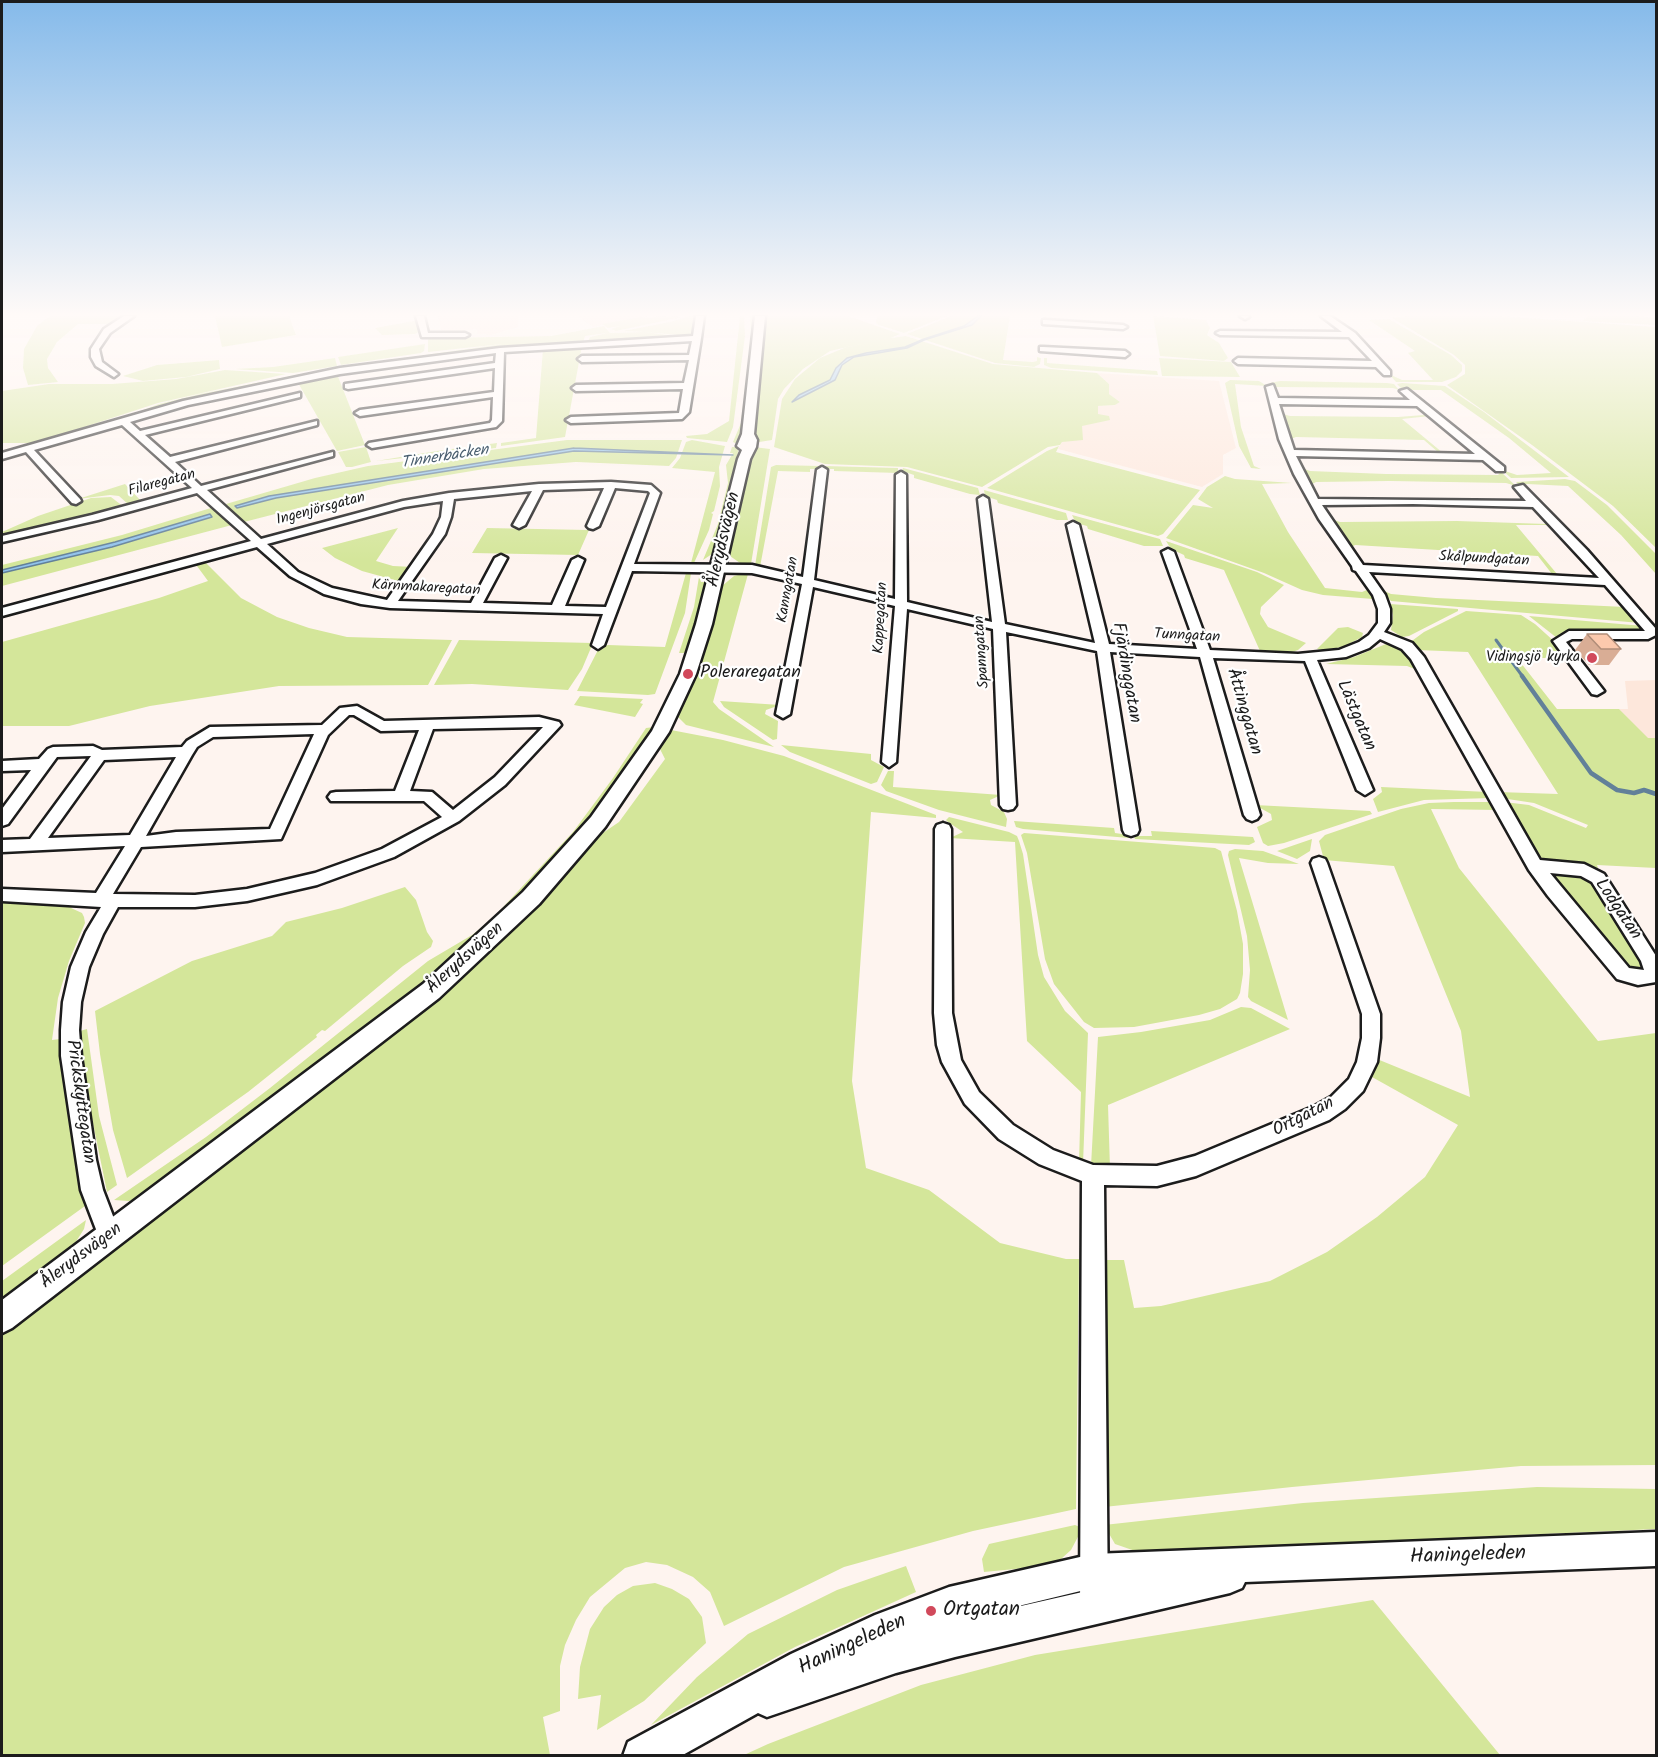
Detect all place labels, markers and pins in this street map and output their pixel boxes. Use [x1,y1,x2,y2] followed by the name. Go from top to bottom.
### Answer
[1486,649,1580,667] place label: Vidingsjö kyrka
[1585,651,1599,665] marker: Vidingsjö kyrka
[700,663,801,685] place label: Poleraregatan
[681,667,695,681] marker: Poleraregatan
[943,1598,1020,1624] place label: Ortgatan
[924,1604,938,1618] marker: Ortgatan

